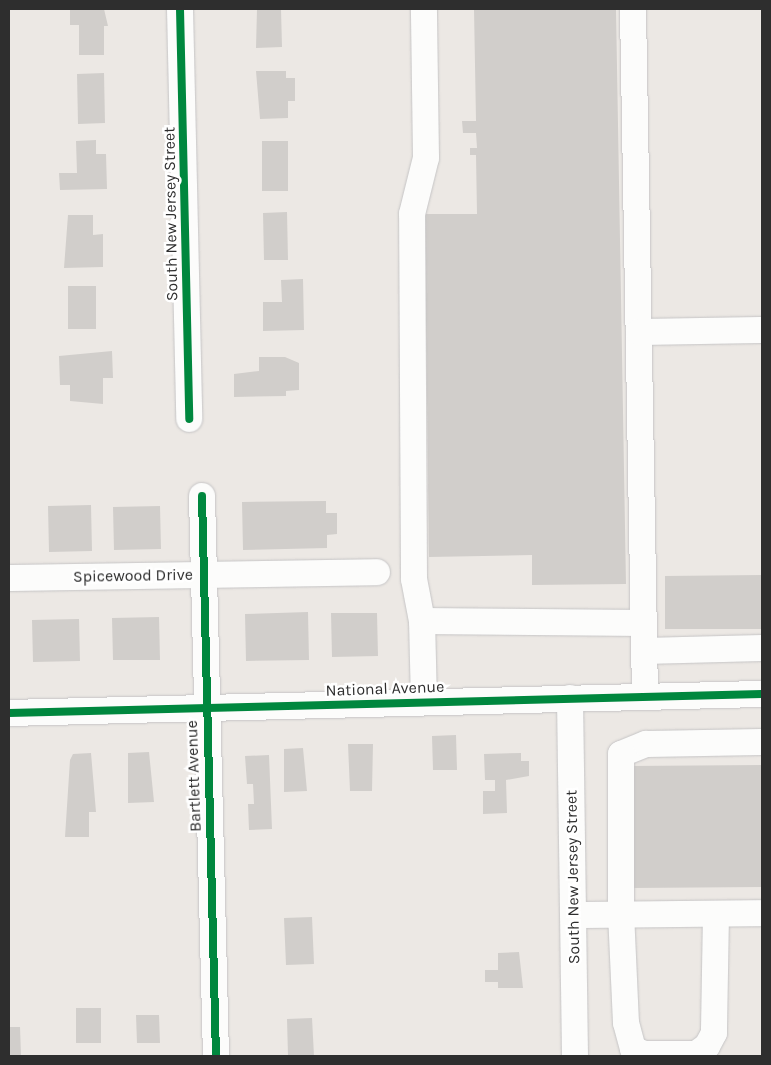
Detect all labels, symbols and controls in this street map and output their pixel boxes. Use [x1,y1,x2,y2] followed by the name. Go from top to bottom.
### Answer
[160,127,182,301] street label: South New Jersey Street
[73,565,193,587] street label: Spicewood Drive
[325,677,445,701] street label: National Avenue
[182,720,206,832] street label: Bartlett Avenue
[562,790,584,964] street label: South New Jersey Street

